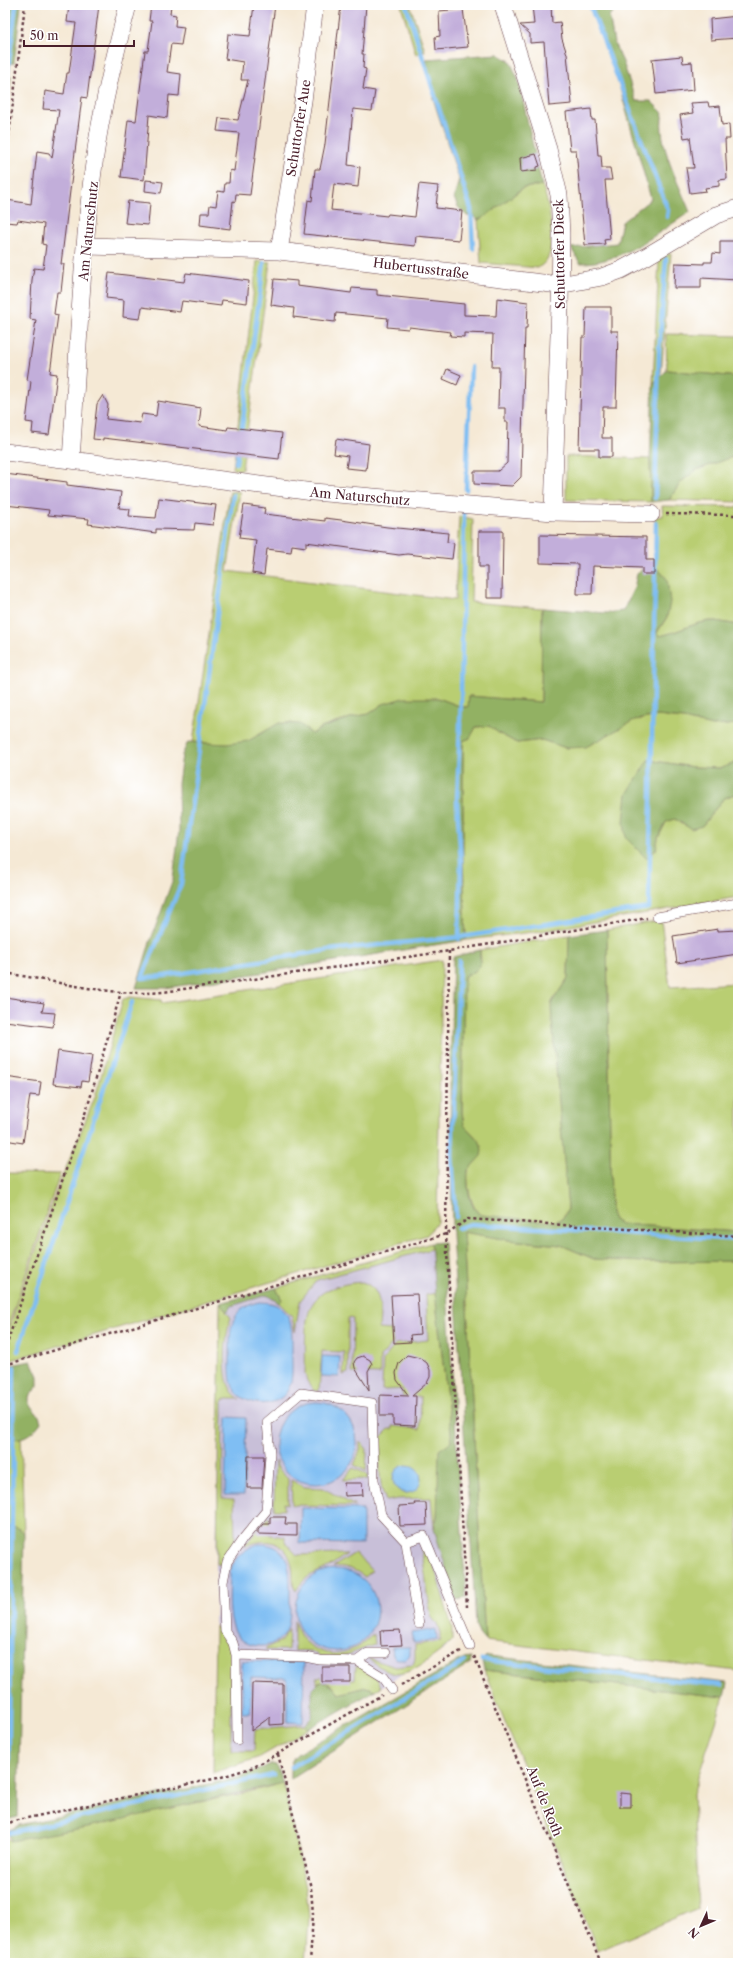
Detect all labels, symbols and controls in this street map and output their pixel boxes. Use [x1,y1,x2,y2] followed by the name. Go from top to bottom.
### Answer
[24,22,134,48] scale bar
[30,28,59,43] text: 50 m
[282,78,314,178] street label: Schuttorfer Aue
[75,180,101,283] street label: Am Naturschutz
[550,198,568,309] street label: Schuttorfer Dieck
[372,254,470,282] street label: Hubertusstraße
[308,484,411,508] street label: Am Naturschutz
[523,1763,566,1838] street label: Auf de Roth
[681,1906,721,1946] north arrow
[685,1924,702,1941] text: N

